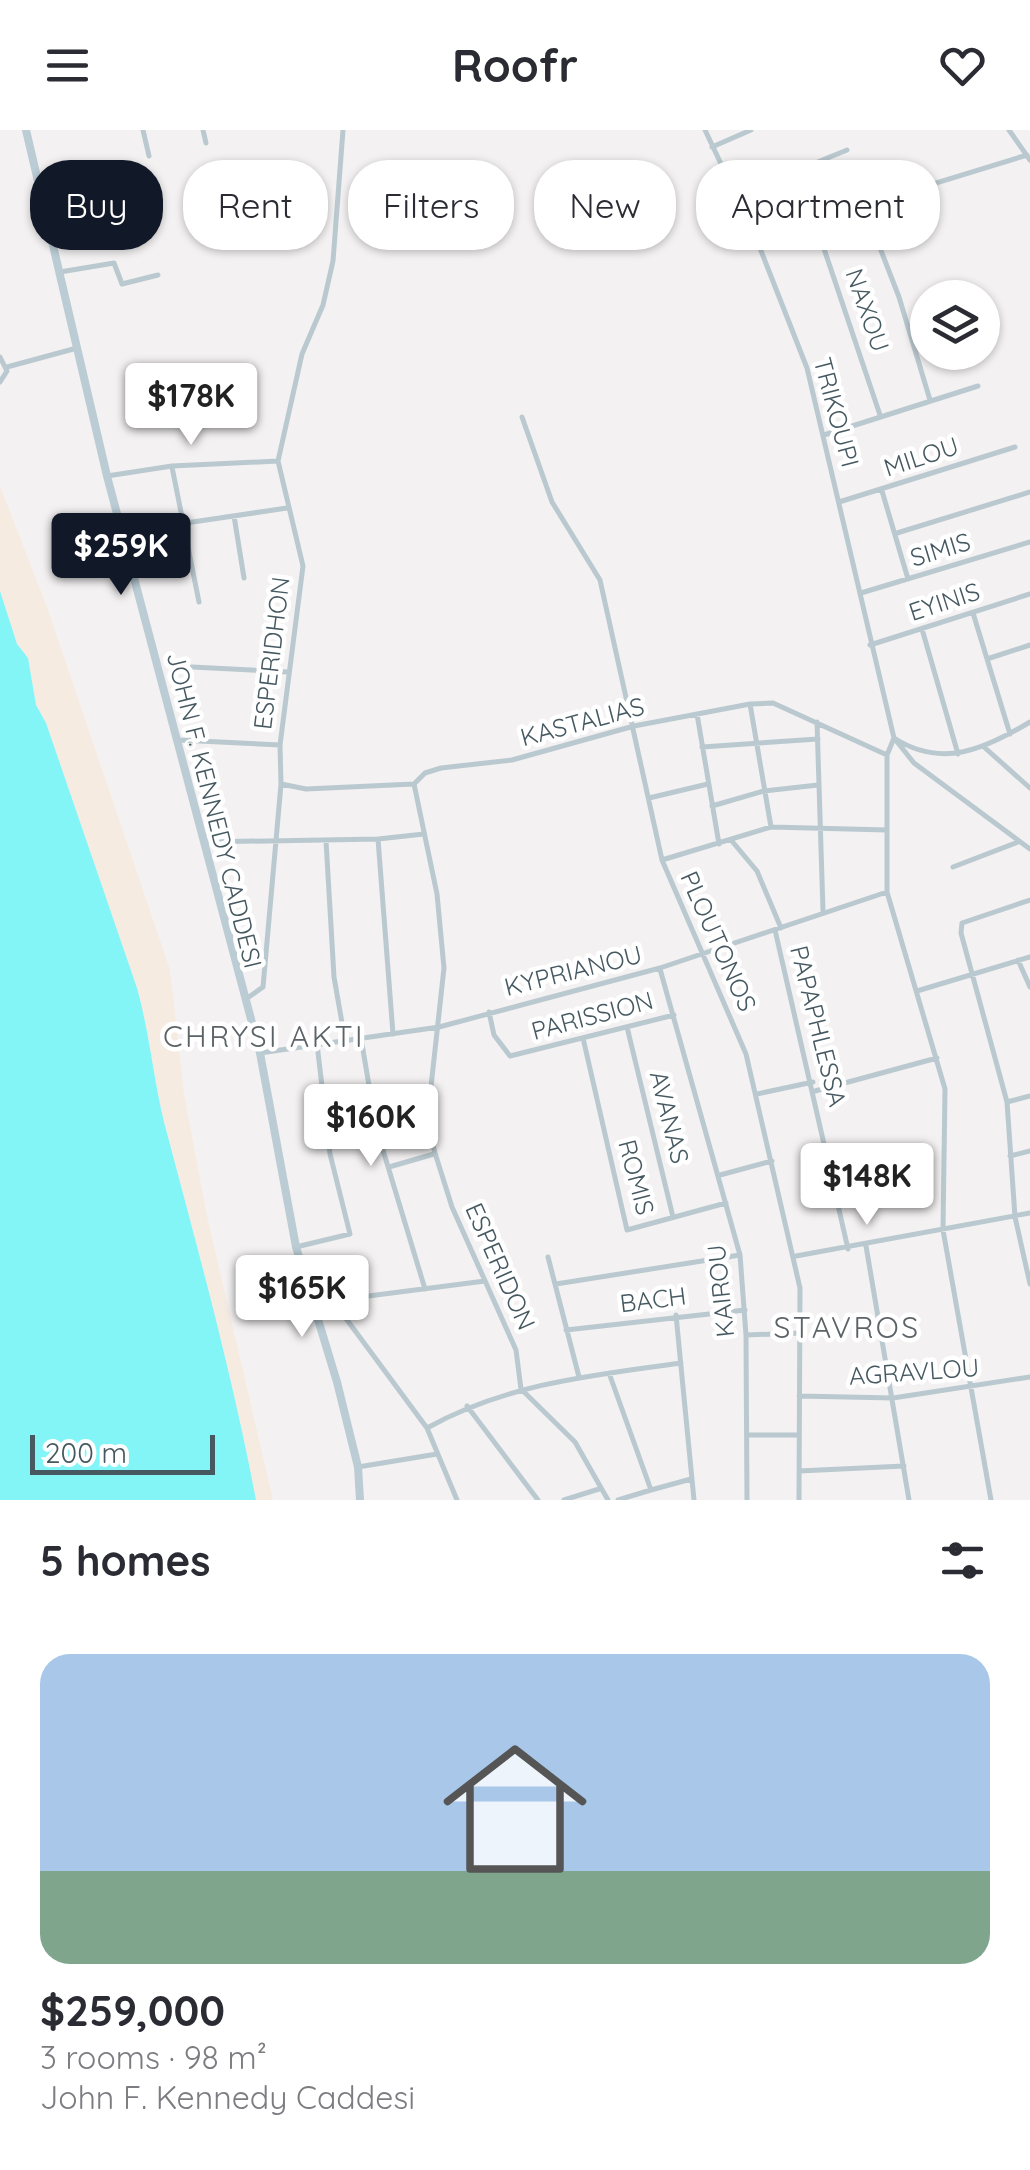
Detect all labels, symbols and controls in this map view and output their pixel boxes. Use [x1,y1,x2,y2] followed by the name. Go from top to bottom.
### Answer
[452,37,578,93] text: Roofr
[40,38,95,93] icon: menu
[935,38,990,93] icon: heart
[30,160,163,250] chip: Buy
[183,160,328,250] chip: Rent
[348,160,514,250] chip: Filters
[534,160,676,250] chip: New
[696,160,940,250] chip: Apartment
[839,264,897,356] street label: NAXOU
[910,280,1000,370] map controls
[910,280,1000,370] button: layers
[807,354,867,470] street label: TRIKOUPI
[121,363,261,448] pin: $178K
[147,375,235,415] text: $178K
[880,429,962,483] street label: MILOU
[51,513,191,598] pin: $259K
[74,525,168,565] text: $259K
[906,525,974,573] street label: SIMIS
[246,575,296,731] street label: ESPERIDHON
[905,575,983,627] street label: EYINIS
[161,649,269,971] street label: JOHN F. KENNEDY CADDESI
[517,690,647,752] street label: KASTALIAS
[674,866,764,1016] street label: PLOUTONOS
[501,938,645,1002] street label: KYPRIANOU
[784,942,854,1110] street label: PAPAPHLESSA
[528,984,656,1046] street label: PARISSION
[163,1017,365,1055] district label: CHRYSI AKTI
[644,1068,696,1166] street label: AVANAS
[301,1084,441,1169] pin: $160K
[326,1096,416,1136] text: $160K
[612,1136,662,1218] street label: ROMIS
[797,1143,937,1228] pin: $148K
[823,1155,911,1195] text: $148K
[459,1198,543,1334] street label: ESPERIDON
[700,1243,740,1339] street label: KAIROU
[232,1255,372,1340] pin: $165K
[258,1267,346,1307] text: $165K
[618,1280,688,1318] street label: BACH
[773,1308,921,1346] district label: STAVROS
[848,1351,980,1391] street label: AGRAVLOU
[30,1430,215,1474] scale bar
[45,1435,127,1470] text: 200 m
[935,1533,990,1588] icon: filters
[40,1534,211,1587] text: 5 homes
[425,1719,605,1899] icon: home
[40,1984,225,2037] text: $259,000
[40,2037,267,2077] text: 3 rooms · 98 m²
[40,2077,415,2117] text: John F. Kennedy Caddesi

